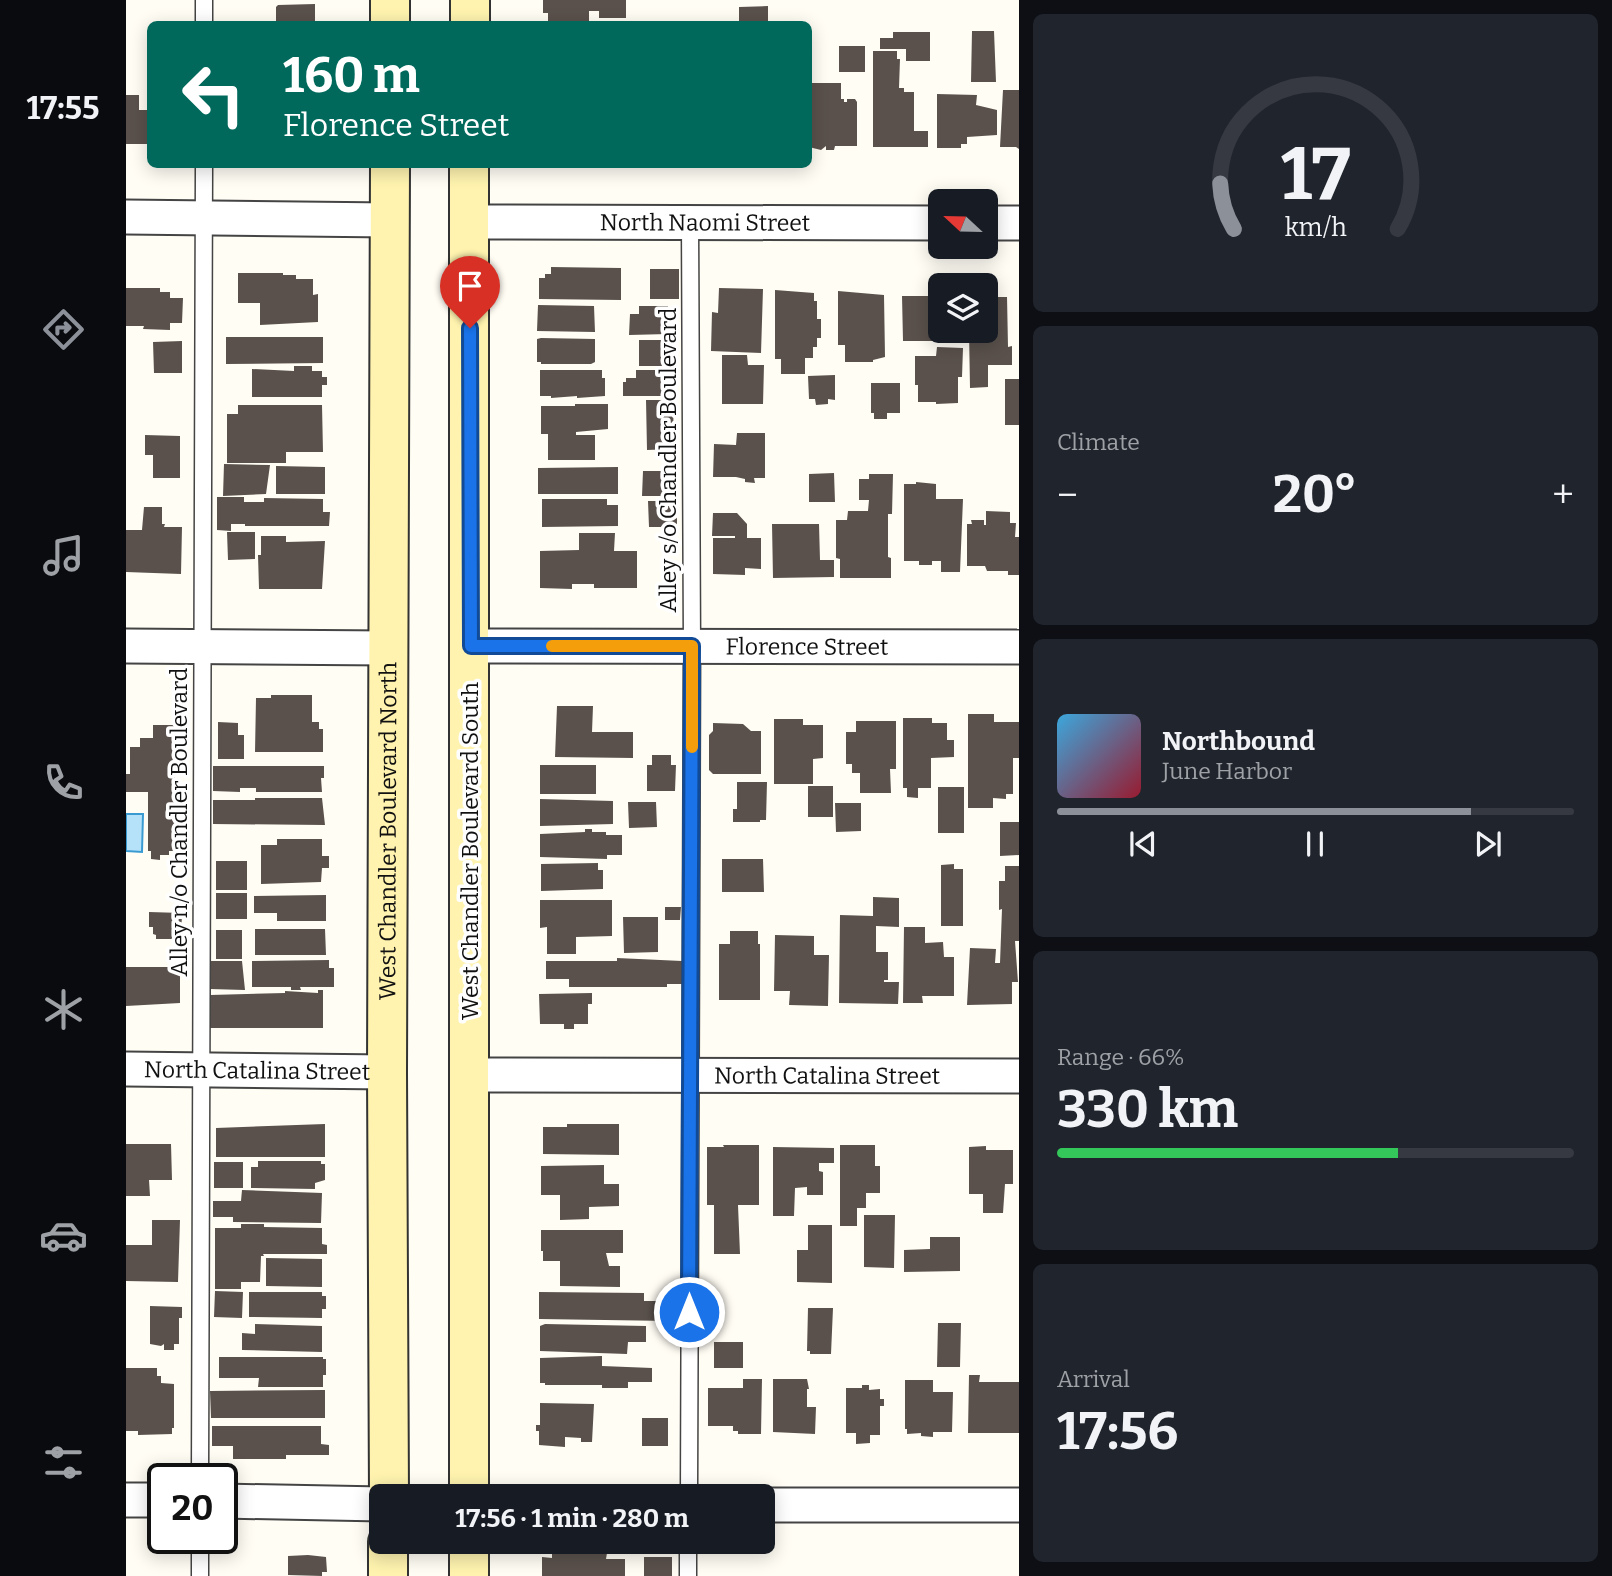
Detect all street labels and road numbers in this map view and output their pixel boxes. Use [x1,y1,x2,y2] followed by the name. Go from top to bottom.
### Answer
[600,208,810,237] street label: North Naomi Street
[654,307,682,612] street label: Alley s/o Chandler Boulevard
[726,632,888,661] street label: Florence Street
[373,662,402,1000] street label: West Chandler Boulevard North
[165,667,193,976] street label: Alley n/o Chandler Boulevard
[456,682,484,1020] street label: West Chandler Boulevard South
[144,1055,370,1086] street label: North Catalina Street
[714,1061,940,1090] street label: North Catalina Street

